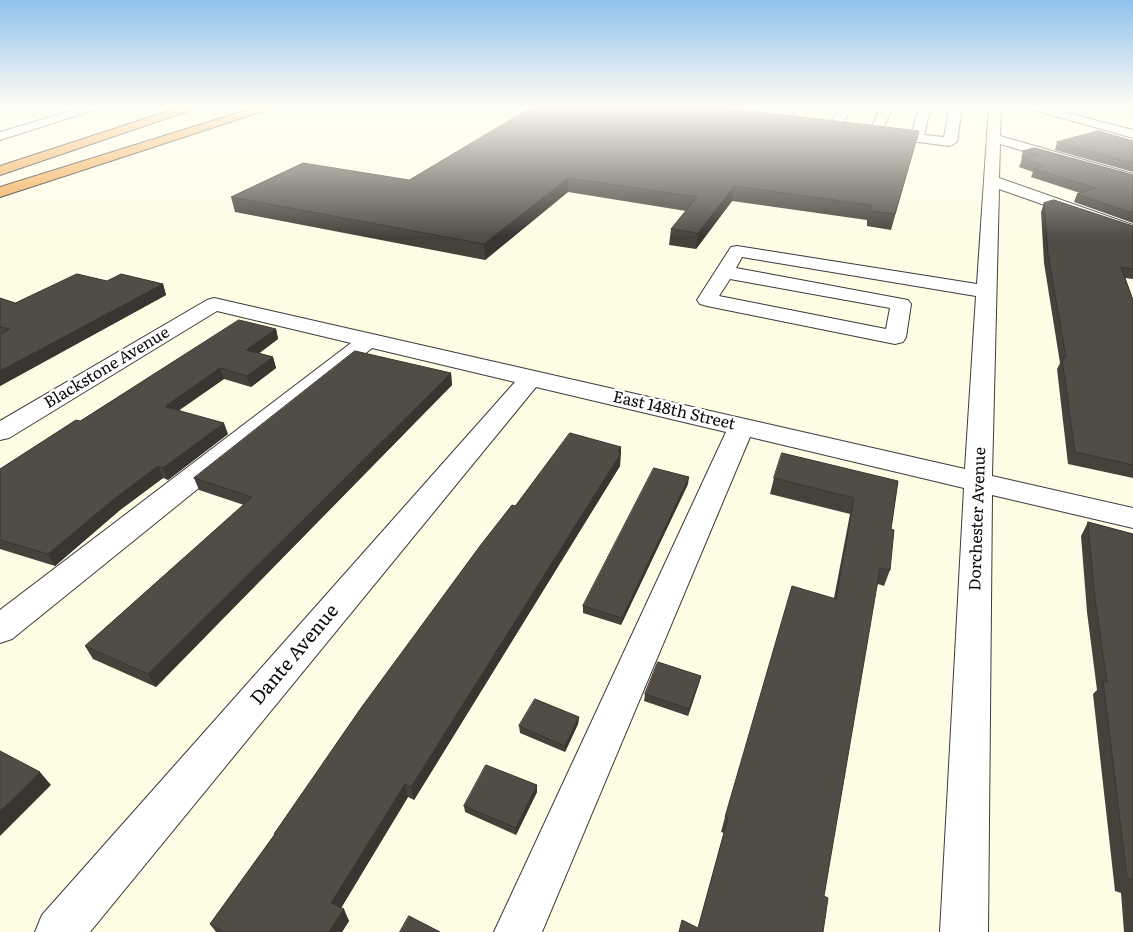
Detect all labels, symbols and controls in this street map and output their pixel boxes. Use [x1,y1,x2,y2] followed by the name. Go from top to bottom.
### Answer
[41,323,173,413] street label: Blackstone Avenue
[611,388,737,434] street label: East 148th Street
[966,447,990,591] street label: Dorchester Avenue
[246,600,344,710] street label: Dante Avenue

